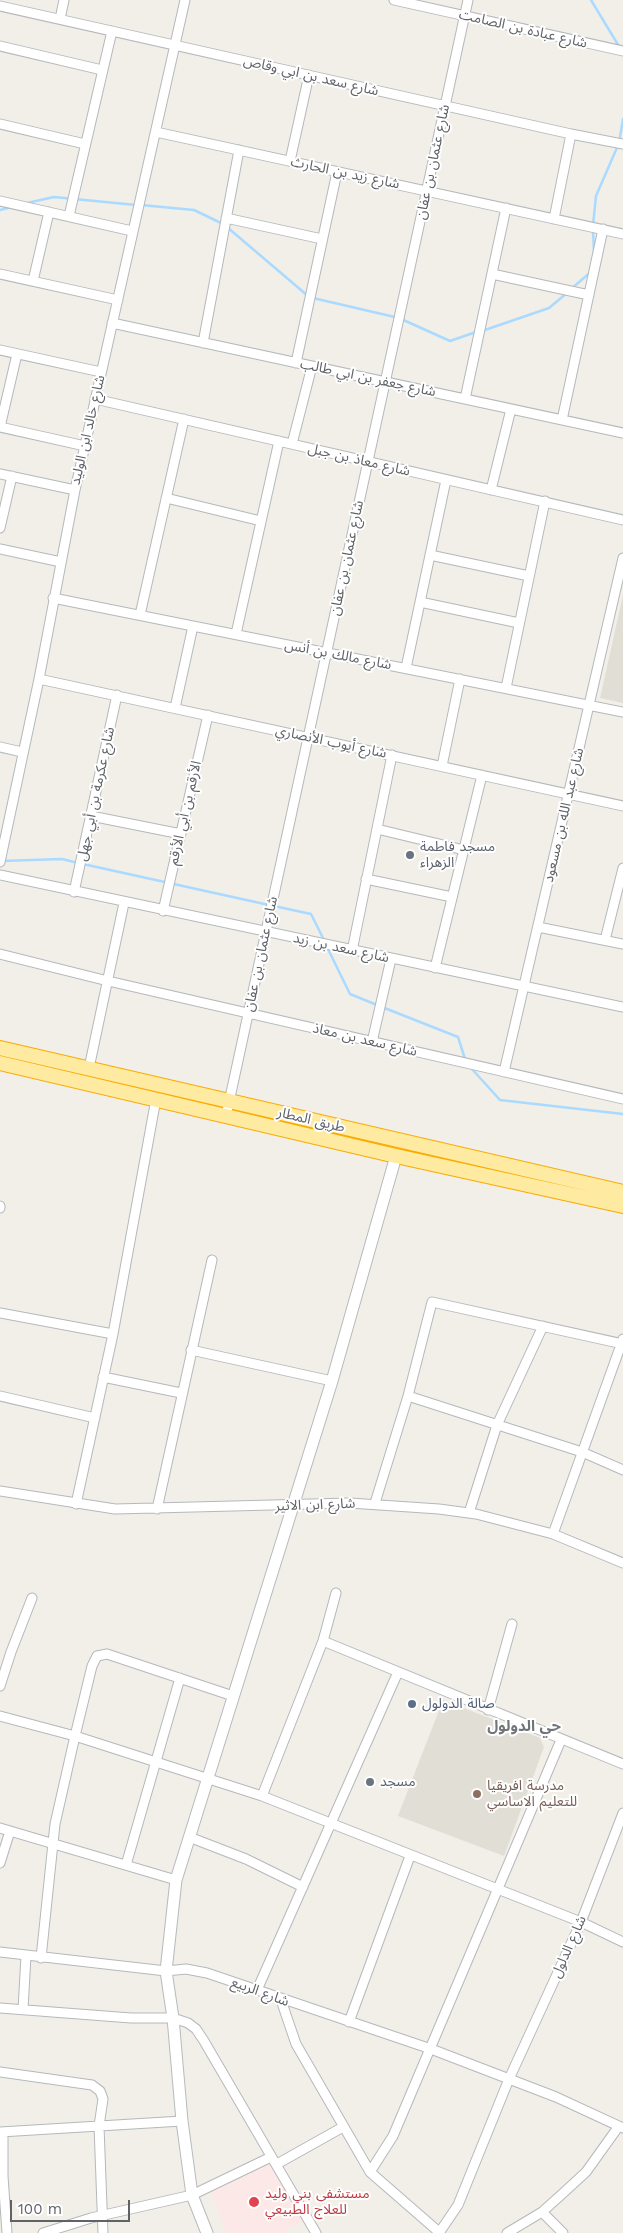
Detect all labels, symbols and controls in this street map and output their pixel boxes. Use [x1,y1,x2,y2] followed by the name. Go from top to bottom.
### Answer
[457,6,589,52] street label: شارع عبادة بن الصامت
[242,52,380,100] street label: شارع سعد بن ابي وقاص
[413,103,453,221] street label: شارع عثمان بن عفان
[289,153,401,193] street label: شارع زيد بن الحارث
[299,355,437,401] street label: شارع جعفر بن ابي طالب
[67,373,109,487] street label: شارع خالد ابن الوليد
[306,440,412,480] street label: شارع معاذ بن جبل
[327,499,367,617] street label: شارع عثمان بن عفان
[283,636,393,674] street label: شارع مالك بن أنس
[274,722,388,762] street label: شارع أيوب الأنصاري
[74,725,118,863] street label: شارع عكرمة بن أبي جهل
[540,746,588,884] street label: شارع عبد الله بن مسعود
[165,759,205,867] street label: الأرقم بن أبي الأرقم
[420,839,495,872] place label: مسجد فاطمة الزهراء
[404,849,416,861] marker: مسجد فاطمة الزهراء
[241,895,281,1013] street label: شارع عثمان بن عفان
[291,930,391,966] street label: شارع سعد بن زيد
[311,1020,419,1060] street label: شارع سعد بن معاذ
[275,1104,347,1136] street label: طريق المطار
[274,1495,356,1515] street label: شارع ابن الاثير
[422,1696,495,1712] place label: صالة الدولول
[406,1698,418,1710] marker: صالة الدولول
[487,1718,561,1736] district label: حي الدولول
[380,1774,416,1790] place label: مسجد
[364,1776,376,1788] marker: مسجد
[487,1778,577,1810] place label: مدرسة افريقيا للتعليم الاساسي
[471,1788,483,1800] marker: مدرسة افريقيا للتعليم الاساسي
[548,1913,590,1981] street label: شارع الدلول
[229,1974,291,2010] street label: شارع الربيع
[265,2186,370,2218] place label: مستشفى بني وليد للعلاج الطبيعي
[12,2190,132,2222] scale bar
[247,2195,261,2209] marker: مستشفى بني وليد للعلاج الطبيعي
[18,2200,62,2218] text: 100 m

